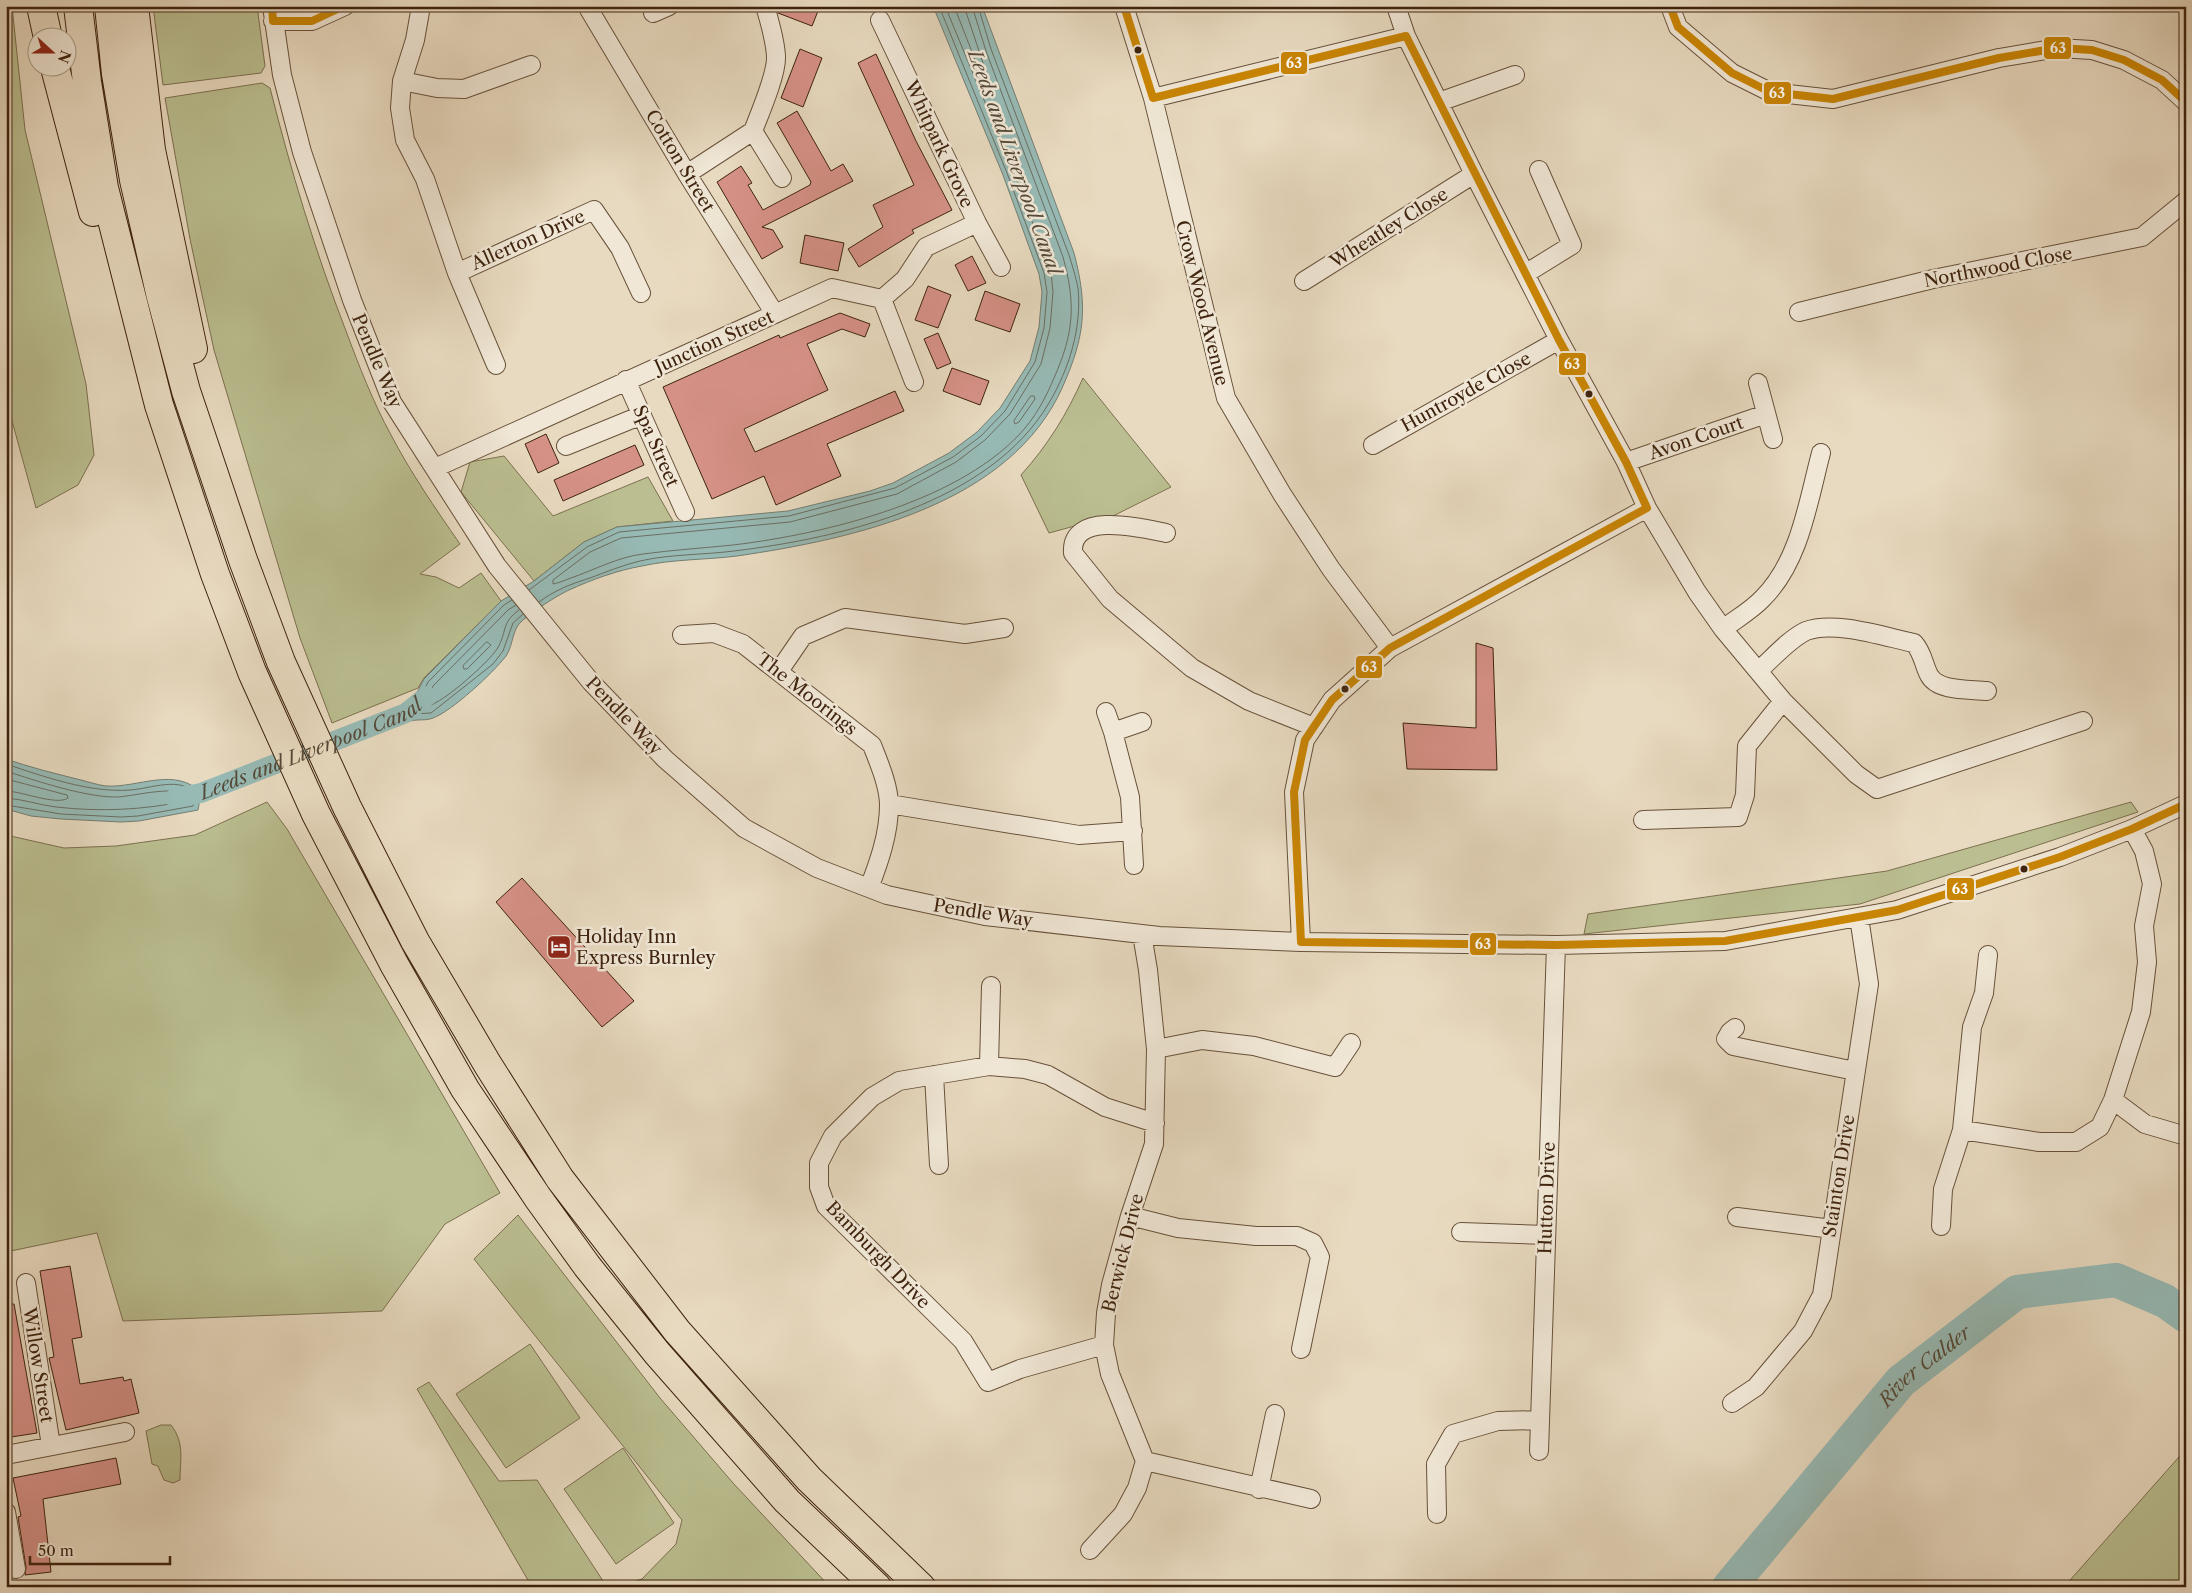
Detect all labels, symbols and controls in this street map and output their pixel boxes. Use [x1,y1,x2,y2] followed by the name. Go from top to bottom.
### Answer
[28,28,78,78] north arrow
[2043,36,2072,60] line badge: 63
[2050,39,2066,57] text: 63
[962,45,1067,280] water label: Leeds and Liverpool Canal
[1133,45,1143,55] unlabelled marker
[54,48,75,66] text: N
[1280,51,1308,75] line badge: 63
[1286,54,1302,72] text: 63
[899,76,978,211] street label: Whitpark Grove
[1763,81,1792,105] line badge: 63
[1769,84,1785,102] text: 63
[641,106,720,217] street label: Cotton Street
[1325,183,1452,274] street label: Wheatley Close
[467,205,588,275] street label: Allerton Drive
[1171,218,1233,388] street label: Crow Wood Avenue
[1922,242,2074,292] street label: Northwood Close
[648,306,778,379] street label: Junction Street
[347,310,407,412] street label: Pendle Way
[1397,347,1535,437] street label: Huntroyde Close
[1558,352,1587,376] line badge: 63
[1564,355,1580,373] text: 63
[1584,389,1594,399] unlabelled marker
[628,402,684,491] street label: Spa Street
[1645,411,1747,465] street label: Avon Court
[753,648,861,740] street label: The Moorings
[1355,655,1383,679] line badge: 63
[1361,658,1377,676] text: 63
[581,672,667,760] street label: Pendle Way
[1340,684,1350,694] unlabelled marker
[195,692,429,805] water label: Leeds and Liverpool Canal
[2019,864,2029,874] unlabelled marker
[1946,877,1975,901] line badge: 63
[1952,880,1968,898] text: 63
[932,894,1035,932] street label: Pendle Way
[576,926,716,969] place label: Holiday Inn Express Burnley
[1469,932,1497,956] line badge: 63
[546,934,572,960] hotel icon: Holiday Inn Express Burnley
[1475,935,1491,953] text: 63
[1818,1113,1860,1239] street label: Stainton Drive
[1534,1141,1560,1255] street label: Hutton Drive
[1098,1191,1148,1315] street label: Berwick Drive
[821,1197,935,1313] street label: Bamburgh Drive
[18,1305,58,1425] street label: Willow Street
[1872,1320,1976,1413] water label: River Calder
[30,1533,170,1565] scale bar
[38,1541,74,1560] text: 50 m

